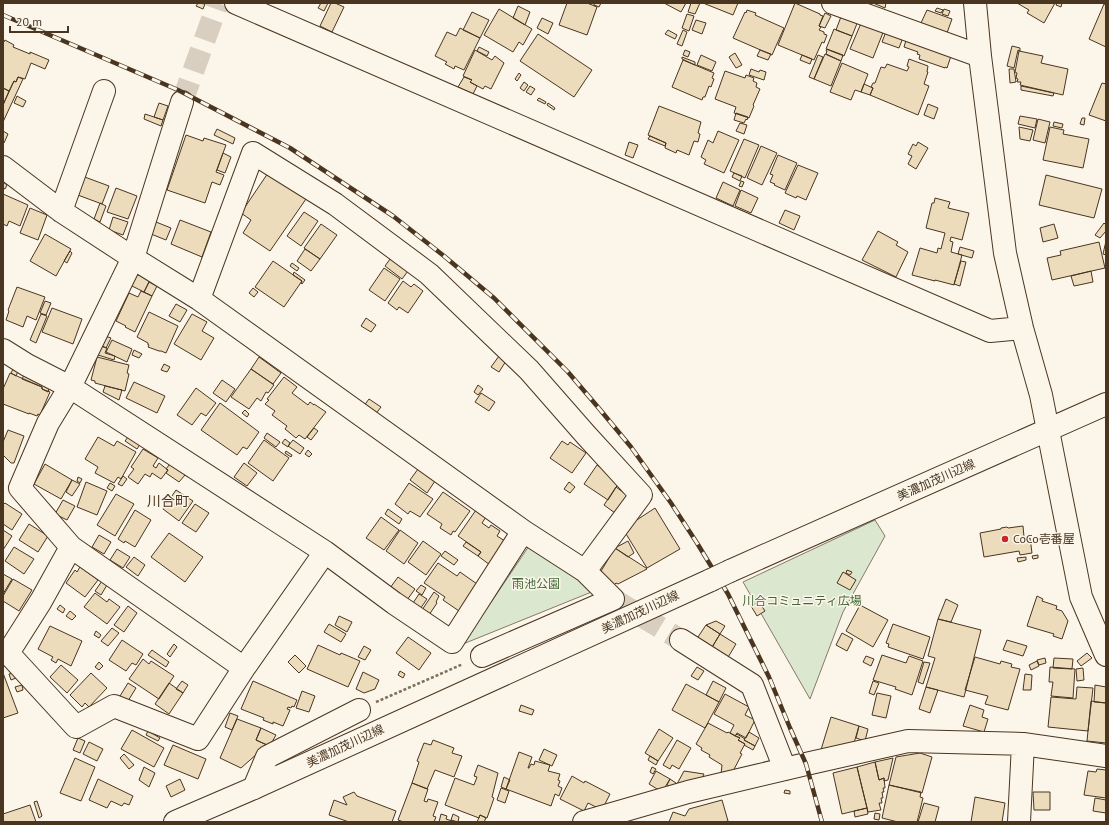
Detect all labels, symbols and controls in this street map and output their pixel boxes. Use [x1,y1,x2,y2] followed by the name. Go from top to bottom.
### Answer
[10,8,68,34] scale bar
[16,14,42,29] text: 20 m
[894,456,977,503] street label: 美濃加茂川辺線
[147,492,189,510] district label: 川合町
[1013,531,1075,546] place label: CoCo壱番屋
[1000,534,1010,544] marker: CoCo壱番屋
[512,576,560,591] park label: 雨池公園
[599,587,681,636] street label: 美濃加茂川辺線
[742,593,862,608] park label: 川合コミュニティ広場
[304,721,386,770] street label: 美濃加茂川辺線

